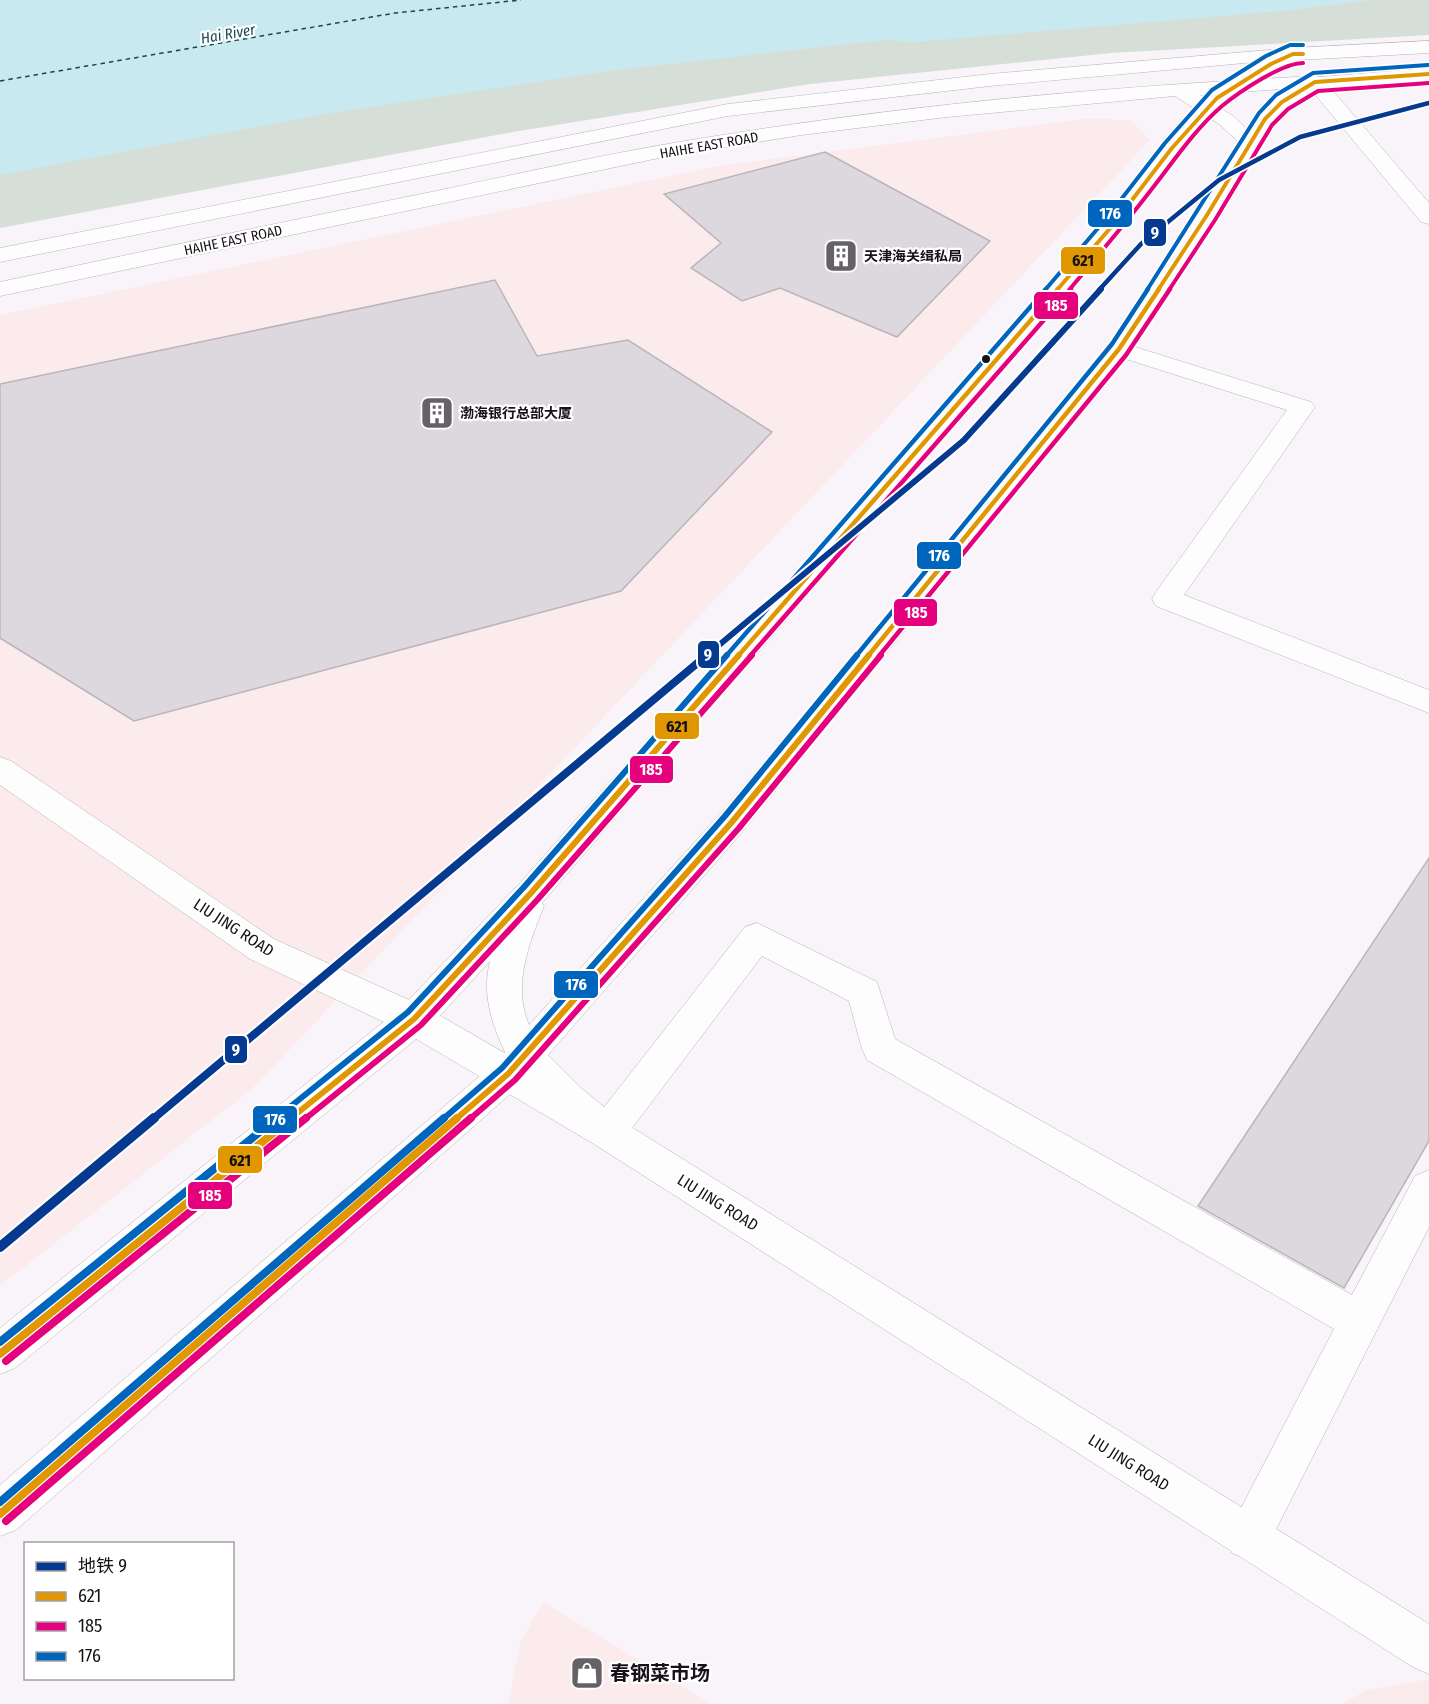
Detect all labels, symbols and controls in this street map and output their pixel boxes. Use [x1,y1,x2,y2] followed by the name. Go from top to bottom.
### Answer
[199,20,257,48] water label: Hai River
[658,128,760,163] street label: HAIHE EAST ROAD
[1087,199,1133,228] line badge: 176
[1099,204,1121,223] text: 176
[1143,218,1167,247] line badge: 9
[182,222,284,259] street label: HAIHE EAST ROAD
[1151,223,1159,242] text: 9
[823,238,859,274] building icon: 天津海关缉私局
[1060,246,1106,275] line badge: 621
[864,248,962,265] place label: 天津海关缉私局
[1072,251,1094,270] text: 621
[1033,291,1079,320] line badge: 185
[1044,296,1068,315] text: 185
[980,353,992,365] unlabelled marker
[419,395,455,431] building icon: 渤海银行总部大厦
[460,405,572,422] place label: 渤海银行总部大厦
[916,541,962,570] line badge: 176
[928,546,950,565] text: 176
[893,598,938,627] line badge: 185
[904,603,928,622] text: 185
[697,640,720,669] line badge: 9
[704,645,712,664] text: 9
[654,712,700,740] line badge: 621
[666,717,688,736] text: 621
[629,755,674,784] line badge: 185
[639,760,663,779] text: 185
[190,894,277,960] street label: LIU JING ROAD
[553,970,599,999] line badge: 176
[565,975,587,994] text: 176
[224,1035,248,1064] line badge: 9
[232,1040,240,1059] text: 9
[252,1105,298,1134] line badge: 176
[264,1110,286,1129] text: 176
[217,1145,263,1174] line badge: 621
[229,1151,251,1170] text: 621
[674,1170,762,1235] street label: LIU JING ROAD
[187,1181,233,1210] line badge: 185
[198,1186,222,1205] text: 185
[1085,1430,1173,1495] street label: LIU JING ROAD
[24,1542,234,1680] legend
[78,1555,127,1577] text: 地铁 9
[78,1585,101,1607] text: 621
[78,1615,102,1637] text: 185
[78,1645,101,1667] text: 176
[569,1655,605,1691] shop icon: 春钢菜市场
[610,1661,710,1685] place label: 春钢菜市场

